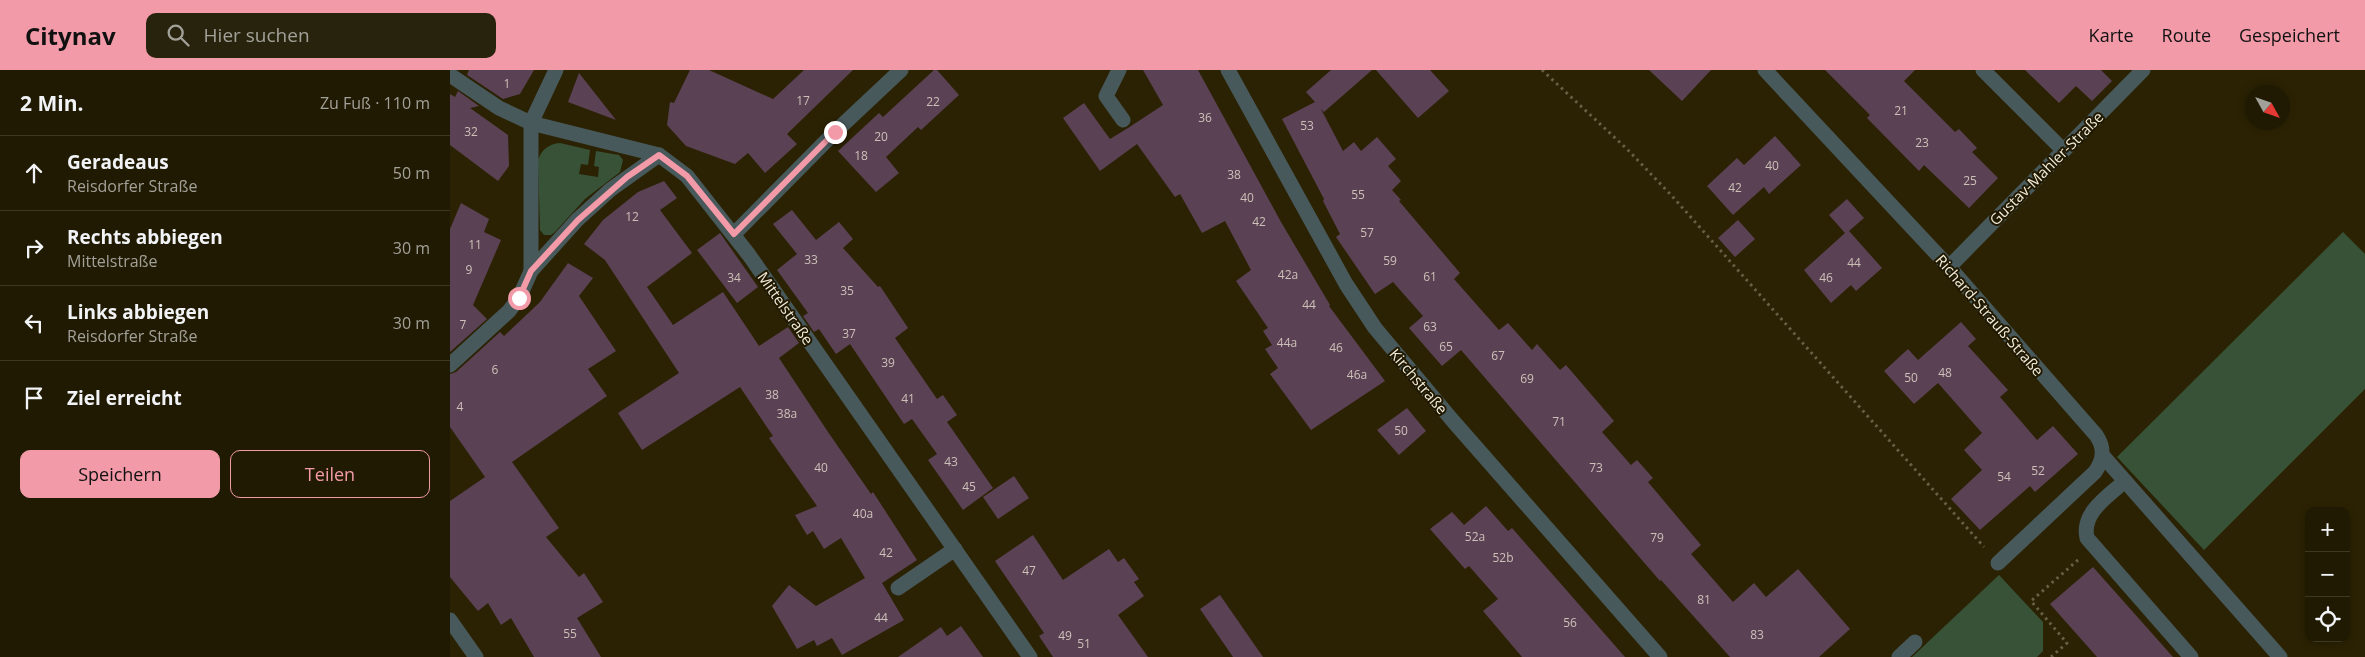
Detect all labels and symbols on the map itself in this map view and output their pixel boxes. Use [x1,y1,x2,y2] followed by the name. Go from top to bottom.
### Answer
[504,75,510,92] house number: 1
[2245,85,2290,130] north arrow
[796,92,810,109] house number: 17
[926,93,940,110] house number: 22
[1894,102,1908,119] house number: 21
[1985,107,2107,229] street label: Gustav-Mahler-Straße
[1198,109,1212,126] house number: 36
[1300,117,1314,134] house number: 53
[824,121,847,144] route end
[464,123,478,140] house number: 32
[874,128,888,145] house number: 20
[1915,134,1929,151] house number: 23
[854,147,868,164] house number: 18
[1765,157,1779,174] house number: 40
[1227,166,1241,183] house number: 38
[1963,172,1977,189] house number: 25
[1728,179,1742,196] house number: 42
[1351,186,1365,203] house number: 55
[1240,189,1254,206] house number: 40
[625,208,639,225] house number: 12
[1252,213,1266,230] house number: 42
[1360,224,1374,241] house number: 57
[468,236,482,253] house number: 11
[1932,250,2048,380] street label: Richard-Strauß-Straße
[804,251,818,268] house number: 33
[1383,252,1397,269] house number: 59
[1847,254,1861,271] house number: 44
[466,261,473,278] house number: 9
[1278,266,1298,283] house number: 42a
[753,267,819,349] street label: Mittelstraße
[1423,268,1437,285] house number: 61
[727,269,741,286] house number: 34
[1819,269,1833,286] house number: 46
[840,282,854,299] house number: 35
[508,287,531,310] route start
[1302,296,1316,313] house number: 44
[460,316,467,333] house number: 7
[1423,318,1437,335] house number: 63
[842,325,856,342] house number: 37
[1277,334,1297,351] house number: 44a
[1439,338,1453,355] house number: 65
[1329,339,1343,356] house number: 46
[1386,344,1452,418] street label: Kirchstraße
[1491,347,1505,364] house number: 67
[881,354,895,371] house number: 39
[492,361,499,378] house number: 6
[1938,364,1952,381] house number: 48
[1347,366,1367,383] house number: 46a
[1904,369,1918,386] house number: 50
[1520,370,1534,387] house number: 69
[765,386,779,403] house number: 38
[901,390,915,407] house number: 41
[457,398,464,415] house number: 4
[777,405,797,422] house number: 38a
[1552,413,1566,430] house number: 71
[1394,422,1408,439] house number: 50
[944,453,958,470] house number: 43
[814,459,828,476] house number: 40
[1589,459,1603,476] house number: 73
[2031,462,2045,479] house number: 52
[1997,468,2011,485] house number: 54
[962,478,976,495] house number: 45
[853,505,873,522] house number: 40a
[1465,528,1485,545] house number: 52a
[1650,529,1664,546] house number: 79
[879,544,893,561] house number: 42
[1492,549,1514,566] house number: 52b
[1022,562,1036,579] house number: 47
[1697,591,1711,608] house number: 81
[874,609,888,626] house number: 44
[1563,614,1577,631] house number: 56
[563,625,577,642] house number: 55
[1750,626,1764,643] house number: 83
[1058,627,1072,644] house number: 49
[1077,635,1091,652] house number: 51

